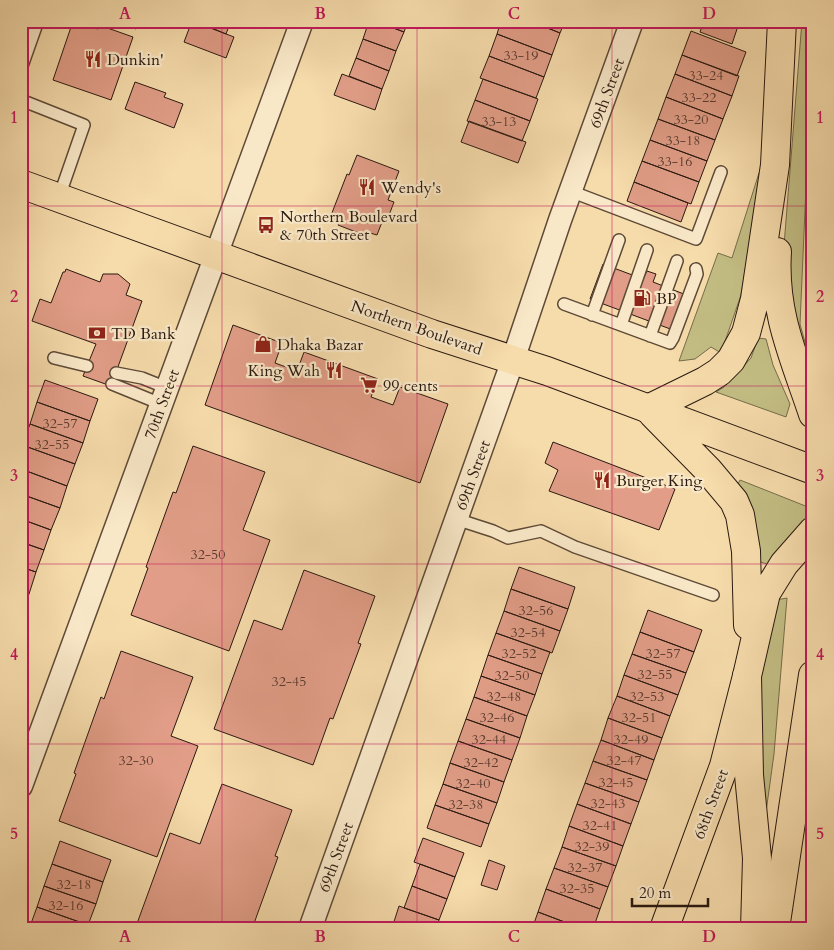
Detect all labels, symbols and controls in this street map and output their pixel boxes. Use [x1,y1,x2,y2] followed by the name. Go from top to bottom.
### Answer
[119,3,131,25] text: A
[314,3,326,25] text: B
[508,3,520,25] text: C
[702,3,716,25] text: D
[504,46,538,65] house number: 33-19
[83,49,103,69] restaurant icon: Dunkin'
[107,49,164,71] place label: Dunkin'
[584,55,630,131] street label: 69th Street
[689,66,723,85] house number: 33-24
[682,88,716,107] house number: 33-22
[10,107,18,129] text: 1
[816,107,824,129] text: 1
[674,110,708,129] house number: 33-20
[482,112,516,131] house number: 33-13
[666,131,700,150] house number: 33-18
[658,152,692,171] house number: 33-16
[357,177,377,197] restaurant icon: Wendy's
[380,177,441,199] place label: Wendy's
[280,206,418,246] place label: Northern Boulevard & 70th Street
[256,215,276,235] bus stop icon: Northern Boulevard & 70th Street
[10,286,18,308] text: 2
[816,286,824,308] text: 2
[632,288,652,308] fuel station icon: BP
[656,288,676,310] place label: BP
[348,295,486,361] street label: Northern Boulevard
[87,323,107,343] bank icon: TD Bank
[111,323,176,345] place label: TD Bank
[253,334,273,354] shop icon: Dhaka Bazar
[277,334,363,356] place label: Dhaka Bazar
[248,360,320,382] place label: King Wah
[324,360,344,380] restaurant icon: King Wah
[139,366,185,442] street label: 70th Street
[359,375,379,395] supermarket icon: 99 cents
[383,375,438,397] place label: 99 cents
[43,414,77,433] house number: 32-57
[35,435,69,454] house number: 32-55
[450,437,496,513] street label: 69th Street
[10,465,18,487] text: 3
[816,465,824,487] text: 3
[592,470,612,490] restaurant icon: Burger King
[616,470,702,492] place label: Burger King
[191,545,225,564] house number: 32-50
[519,601,553,620] house number: 32-56
[511,623,545,642] house number: 32-54
[10,644,18,666] text: 4
[502,644,536,663] house number: 32-52
[646,644,680,663] house number: 32-57
[816,644,824,666] text: 4
[638,665,672,684] house number: 32-55
[495,666,529,685] house number: 32-50
[272,672,306,691] house number: 32-45
[487,687,521,706] house number: 32-48
[630,687,664,706] house number: 32-53
[480,708,514,727] house number: 32-46
[622,708,656,727] house number: 32-51
[472,730,506,749] house number: 32-44
[614,730,648,749] house number: 32-49
[119,751,153,770] house number: 32-30
[607,751,641,770] house number: 32-47
[464,753,498,772] house number: 32-42
[688,766,734,842] street label: 68th Street
[599,773,633,792] house number: 32-45
[456,774,490,793] house number: 32-40
[591,794,625,813] house number: 32-43
[449,795,483,814] house number: 32-38
[583,816,617,835] house number: 32-41
[313,819,359,895] street label: 69th Street
[10,823,18,845] text: 5
[816,823,824,845] text: 5
[575,837,609,856] house number: 32-39
[568,858,602,877] house number: 32-37
[57,875,91,894] house number: 32-18
[632,875,708,907] scale bar
[560,879,594,898] house number: 32-35
[639,883,671,903] text: 20 m
[49,896,83,915] house number: 32-16
[119,926,131,948] text: A
[314,926,326,948] text: B
[508,926,520,948] text: C
[702,926,716,948] text: D

